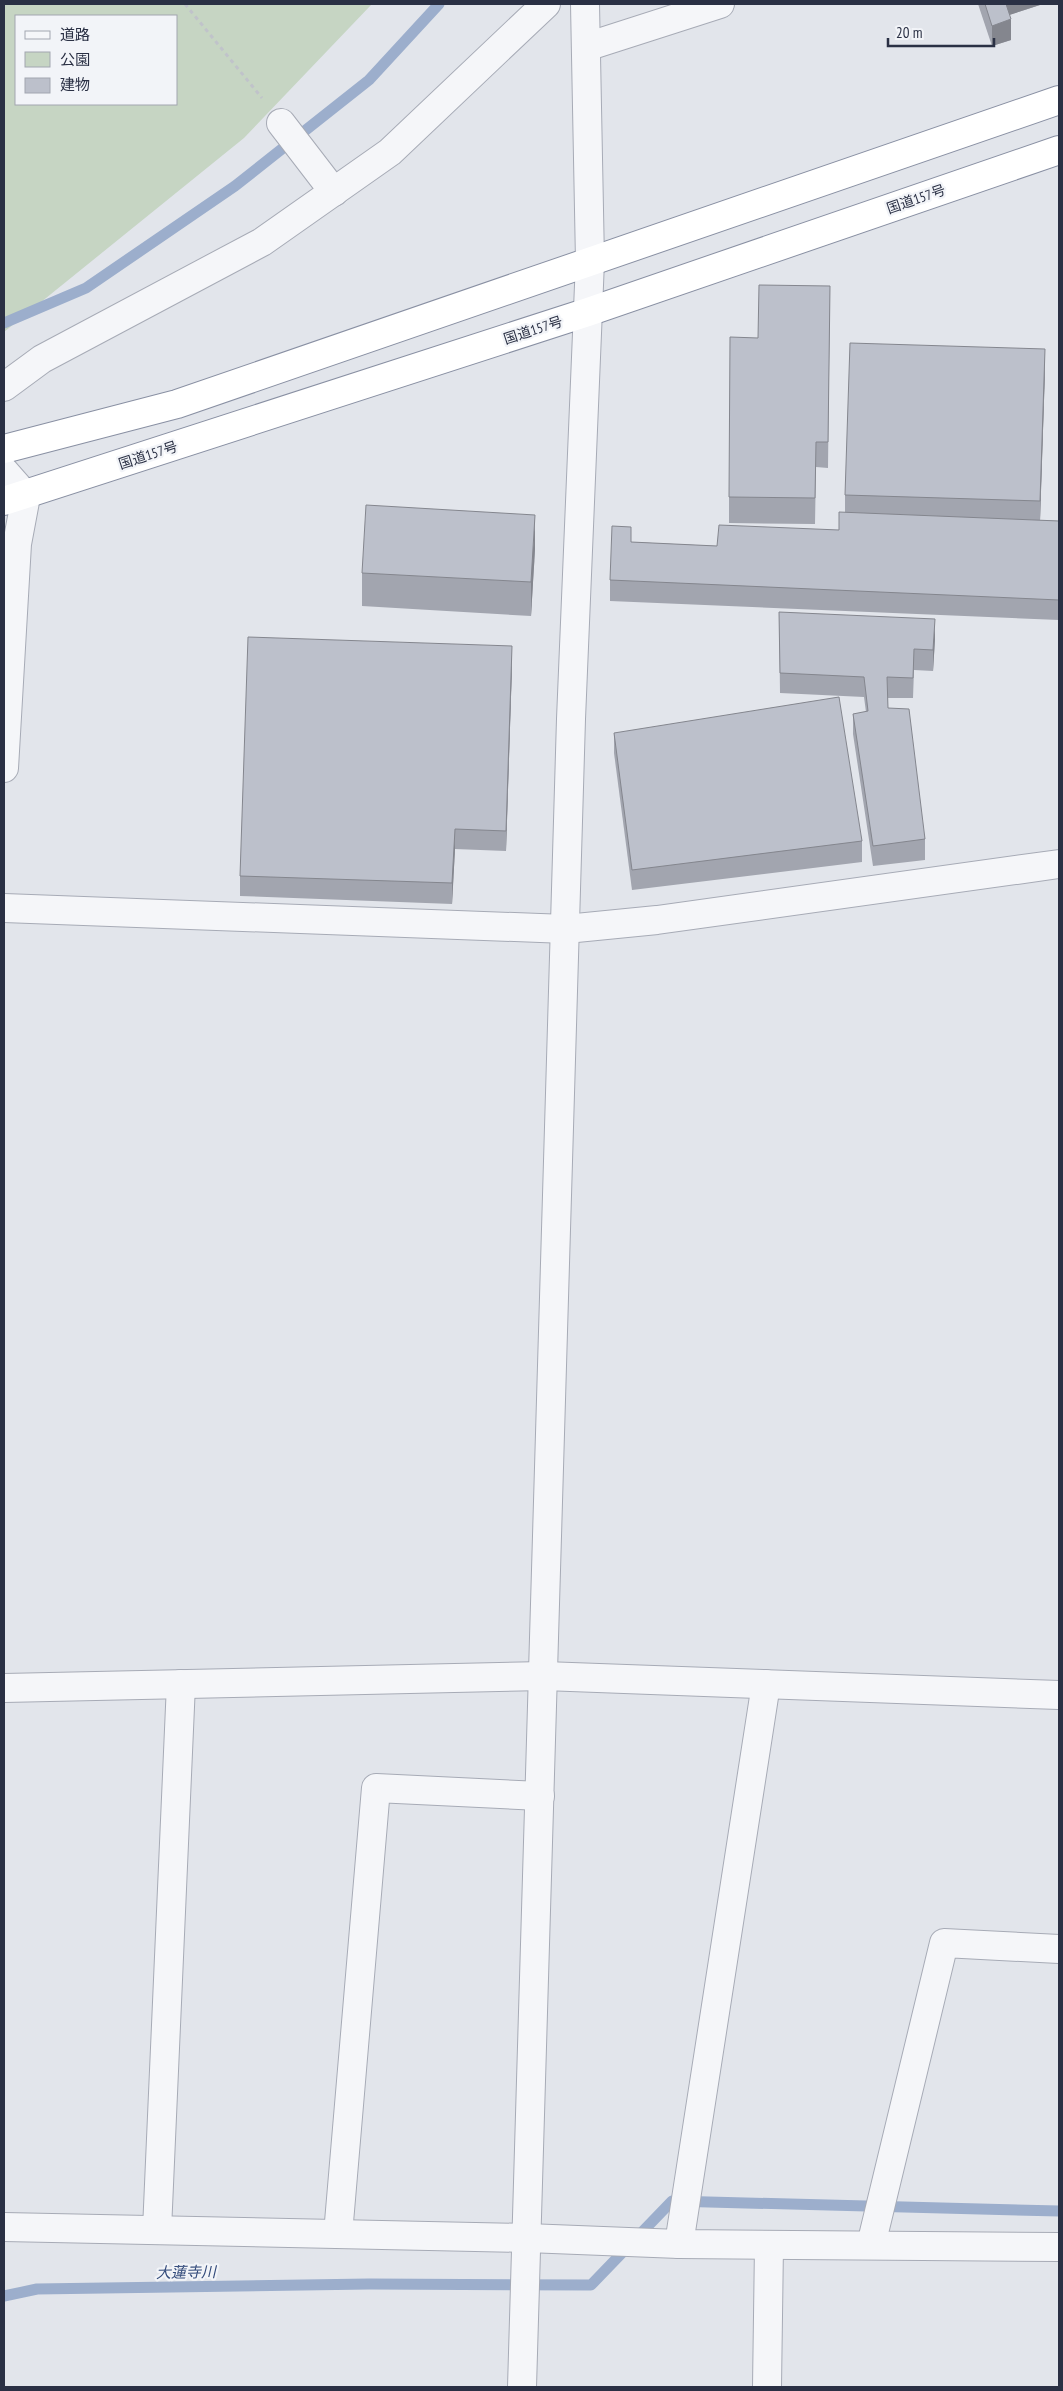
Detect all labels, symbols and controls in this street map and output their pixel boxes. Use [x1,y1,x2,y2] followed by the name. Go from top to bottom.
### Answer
[15,15,178,105] legend
[888,15,994,47] scale bar
[896,23,922,42] text: 20 m
[60,25,90,44] text: 道路
[60,50,90,69] text: 公園
[60,75,90,94] text: 建物
[884,181,948,217] street label: 国道157号
[501,312,565,348] street label: 国道157号
[116,437,180,473] street label: 国道157号
[156,2262,218,2282] water label: 大蓮寺川

